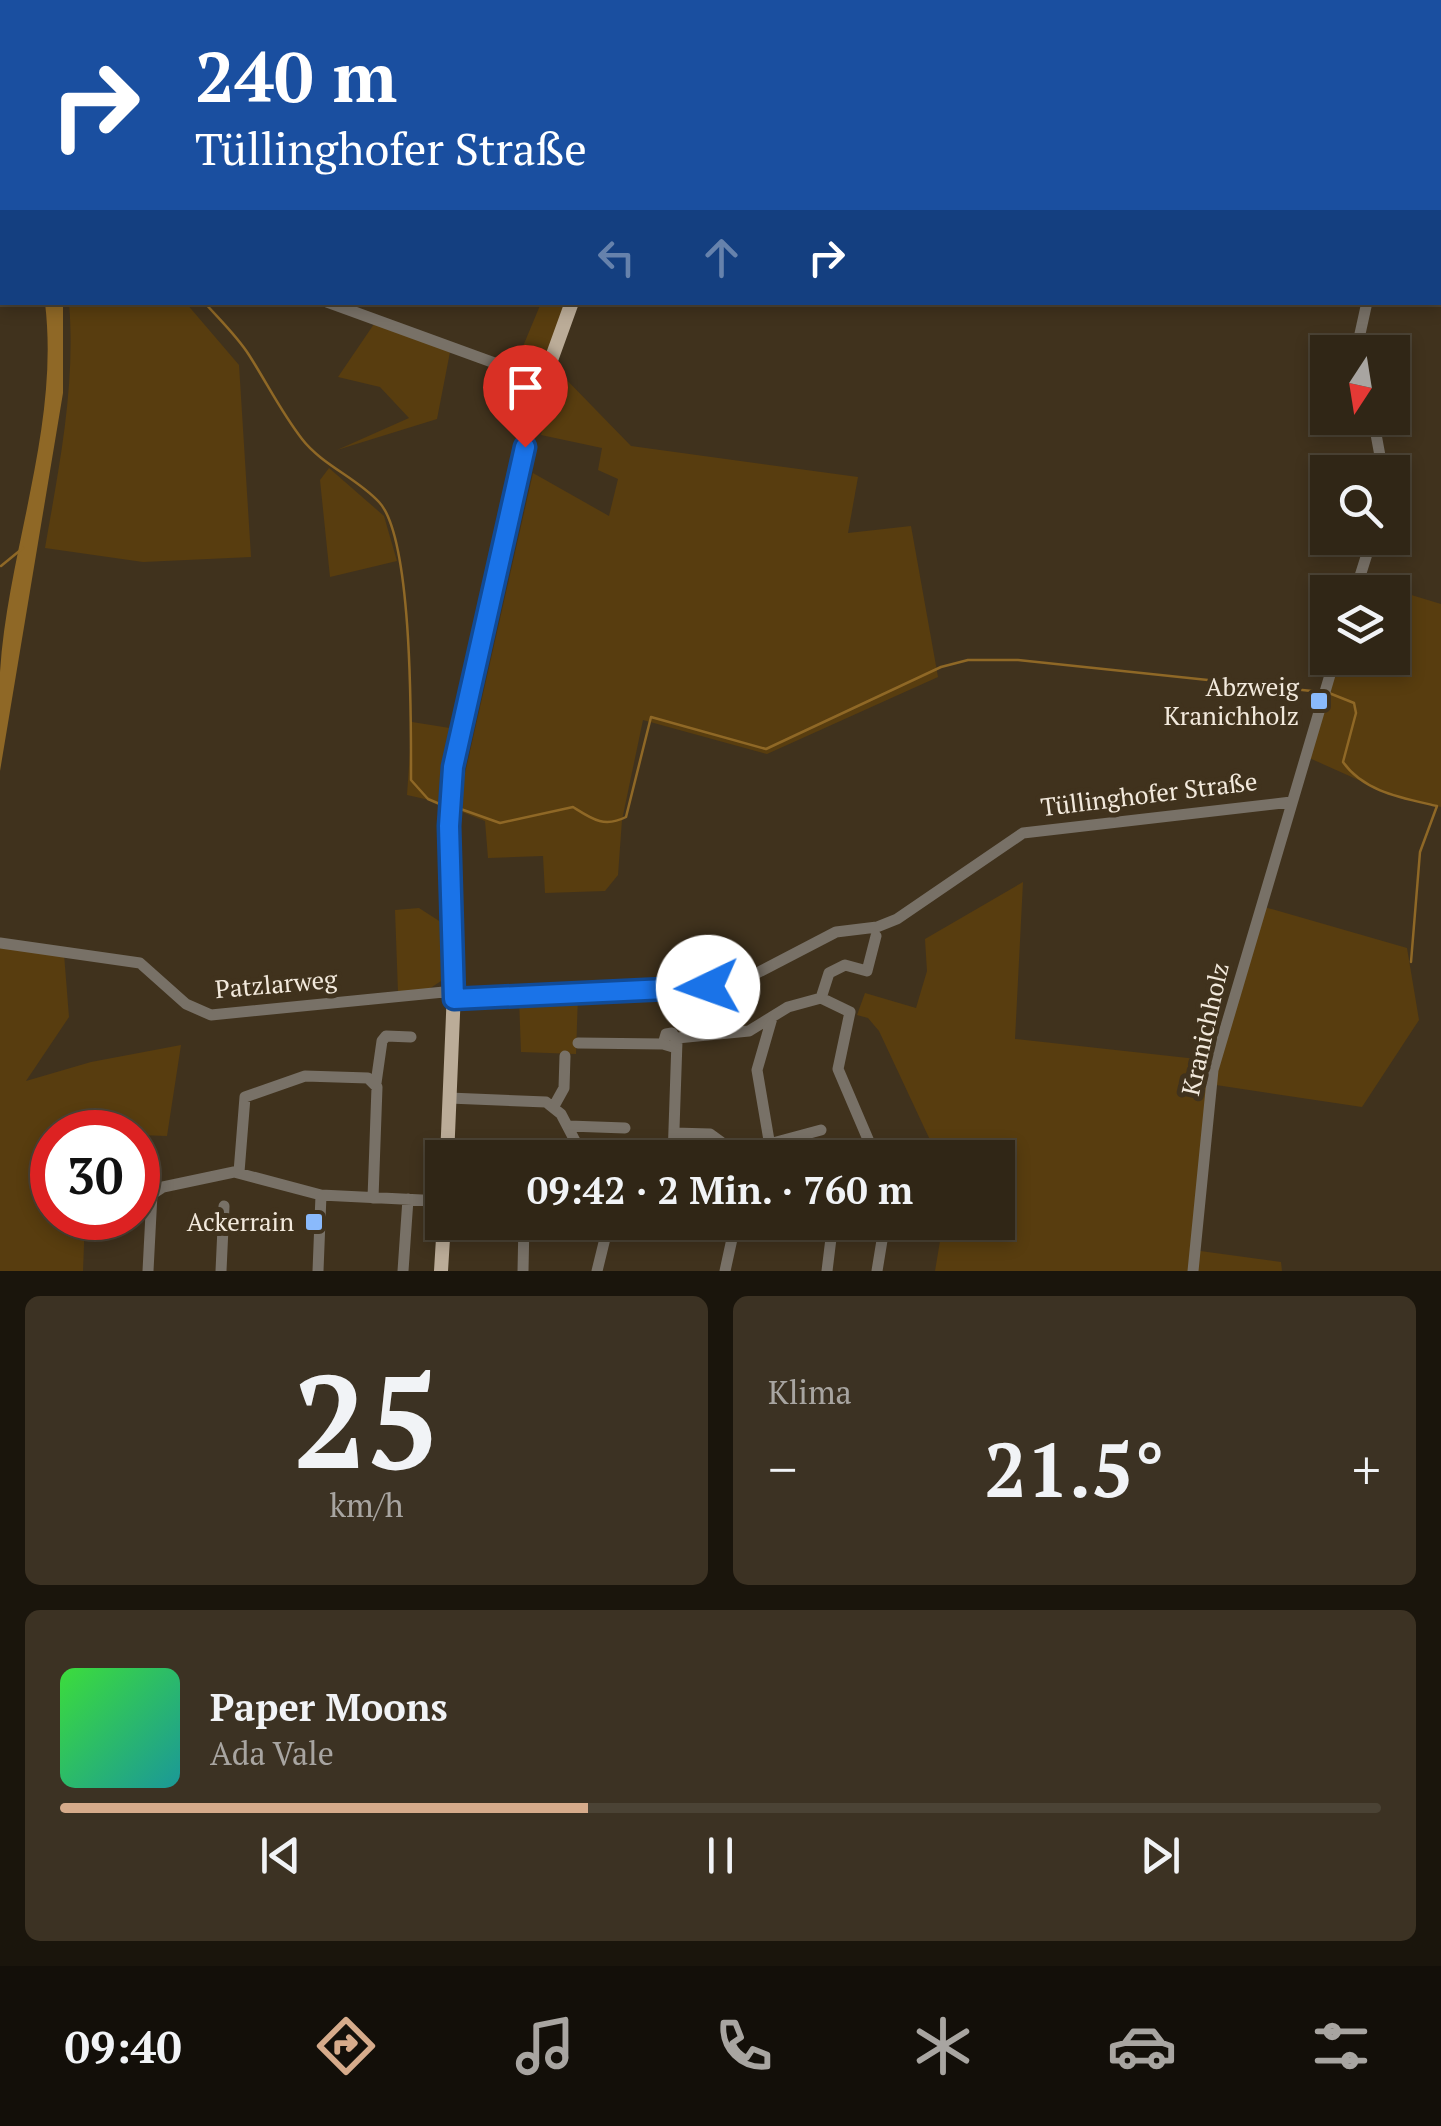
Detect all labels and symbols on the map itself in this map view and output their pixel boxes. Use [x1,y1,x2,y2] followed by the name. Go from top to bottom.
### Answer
[1310,335,1410,435] north arrow
[483,345,568,448] pin
[1164,670,1300,732] place label: Abzweig Kranichholz
[1308,690,1330,712] marker: Abzweig Kranichholz
[1039,764,1259,823] street label: Tüllinghofer Straße
[656,935,760,1039] position arrow
[1173,959,1236,1099] street label: Kranichholz
[213,962,339,1005] street label: Patzlarweg
[30,1110,160,1240] speed limit sign: 30
[187,1205,294,1238] place label: Ackerrain
[303,1211,325,1233] marker: Ackerrain

